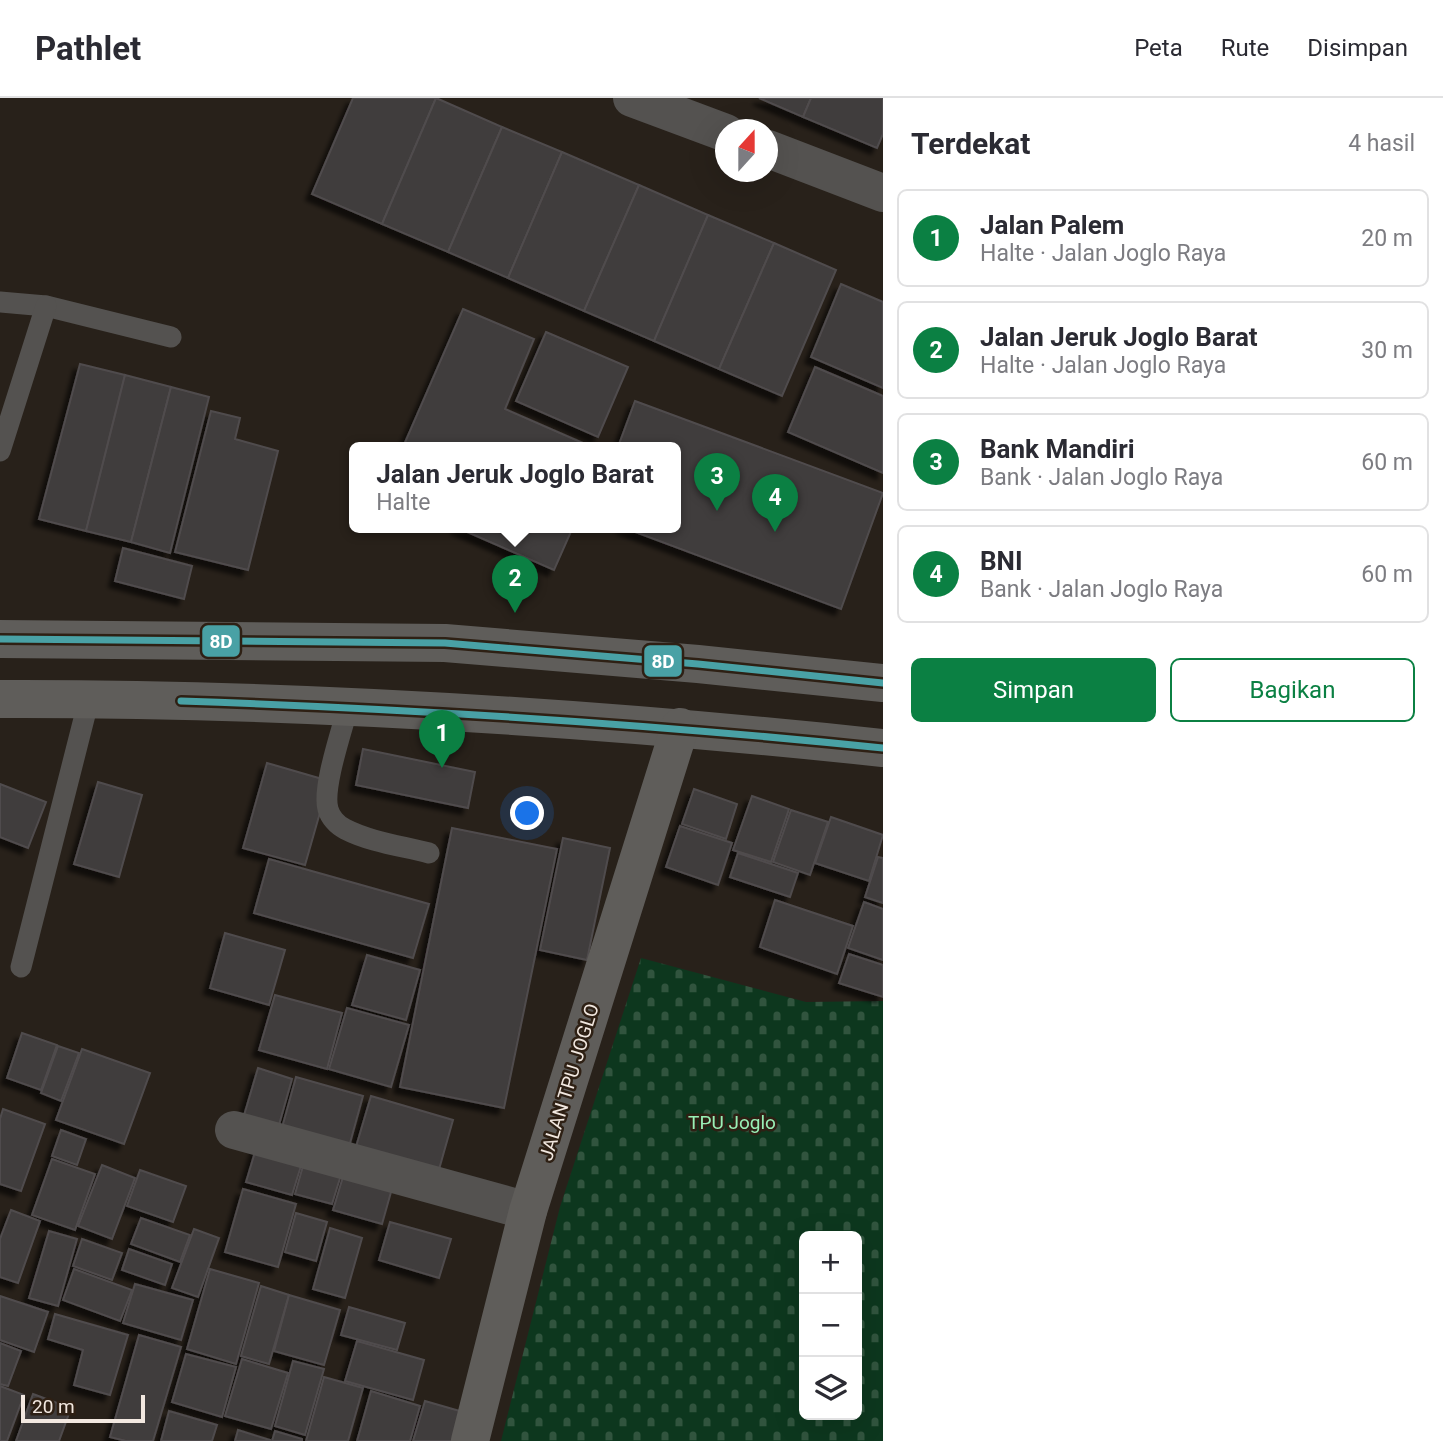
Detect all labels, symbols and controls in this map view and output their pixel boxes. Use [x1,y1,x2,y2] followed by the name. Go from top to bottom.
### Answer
[35,29,141,68] text: Pathlet
[1134,34,1183,62] text: Peta
[1221,34,1269,62] text: Rute
[1307,34,1408,62] text: Disimpan
[715,119,778,182] north arrow
[911,126,1030,161] text: Terdekat
[1348,130,1415,157] text: 4 hasil
[980,210,1124,240] text: Jalan Palem
[929,225,943,252] text: 1
[1361,225,1413,252] text: 20 m
[980,240,1226,267] text: Halte · Jalan Joglo Raya
[980,322,1258,352] text: Jalan Jeruk Joglo Barat
[929,337,943,364] text: 2
[1361,337,1413,364] text: 30 m
[980,352,1226,379] text: Halte · Jalan Joglo Raya
[980,434,1135,464] text: Bank Mandiri
[349,442,681,533] popup
[929,449,943,476] text: 3
[1361,449,1413,476] text: 60 m
[694,453,740,511] pin: 3
[376,459,654,489] text: Jalan Jeruk Joglo Barat
[980,464,1223,491] text: Bank · Jalan Joglo Raya
[752,474,798,532] pin: 4
[376,489,430,516] text: Halte
[980,546,1023,576] text: BNI
[492,555,538,613] pin: 2
[929,561,943,588] text: 4
[1361,561,1413,588] text: 60 m
[980,576,1223,603] text: Bank · Jalan Joglo Raya
[201,624,241,658] line badge: 8D
[209,630,233,653] text: 8D
[643,644,683,678] line badge: 8D
[651,650,675,673] text: 8D
[911,658,1156,722] button: Simpan
[1170,658,1415,722] button: Bagikan
[419,710,465,768] pin: 1
[510,796,544,830] your location
[534,1001,604,1163] street label: JALAN TPU JOGLO
[688,1111,776,1134] park label: TPU Joglo
[799,1231,862,1420] map controls
[799,1231,862,1294] button: +
[799,1294,862,1357] button: −
[799,1357,862,1420] button: layers
[21,1392,145,1424] scale bar
[32,1395,75,1418] text: 20 m

